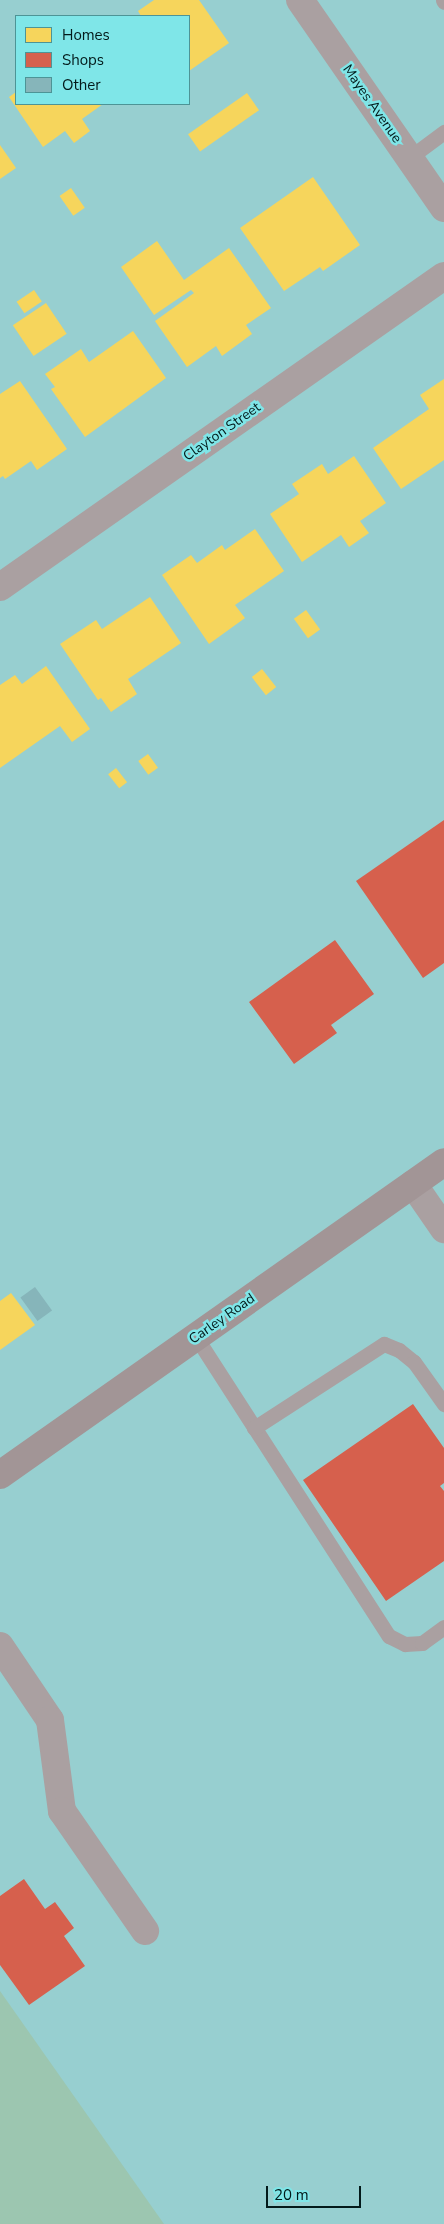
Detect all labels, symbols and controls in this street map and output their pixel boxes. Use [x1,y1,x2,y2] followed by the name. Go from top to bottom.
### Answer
[15,15,190,105] legend
[62,25,110,45] text: Homes
[62,50,104,70] text: Shops
[339,62,405,146] street label: Mayes Avenue
[62,75,101,95] text: Other
[180,399,264,465] street label: Clayton Street
[186,1290,258,1348] street label: Carley Road
[269,2176,364,2208] scale bar
[274,2185,309,2205] text: 20 m

